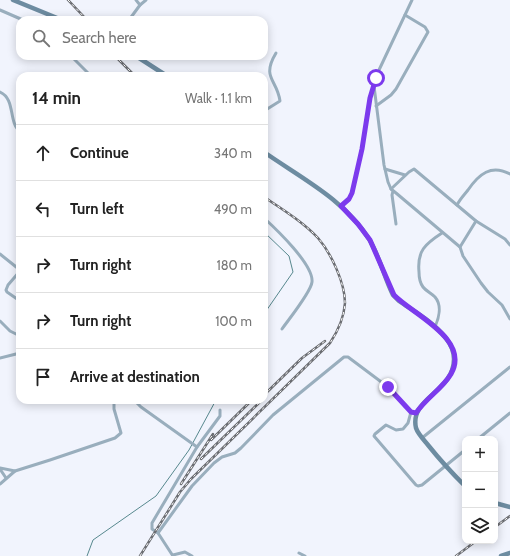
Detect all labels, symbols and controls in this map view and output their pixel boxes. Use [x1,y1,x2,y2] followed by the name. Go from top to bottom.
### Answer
[16,16,268,60] search box
[30,27,52,49] icon: search
[62,29,137,47] text: Search here
[367,69,385,87] route start
[32,88,81,108] text: 14 min
[185,90,252,106] text: Walk · 1.1 km
[32,142,54,164] icon: ahead
[70,144,129,162] text: Continue
[214,145,252,161] text: 340 m
[32,198,54,220] icon: left
[70,200,124,218] text: Turn left
[214,201,252,217] text: 490 m
[32,254,54,276] icon: right
[70,256,131,274] text: Turn right
[216,257,252,273] text: 180 m
[32,310,54,332] icon: right
[70,312,131,330] text: Turn right
[215,313,252,329] text: 100 m
[32,366,54,388] icon: arrive
[70,368,200,386] text: Arrive at destination
[379,378,397,396] route end
[462,436,498,544] map controls
[462,436,498,472] button: +
[462,472,498,508] button: −
[462,508,498,544] button: layers

